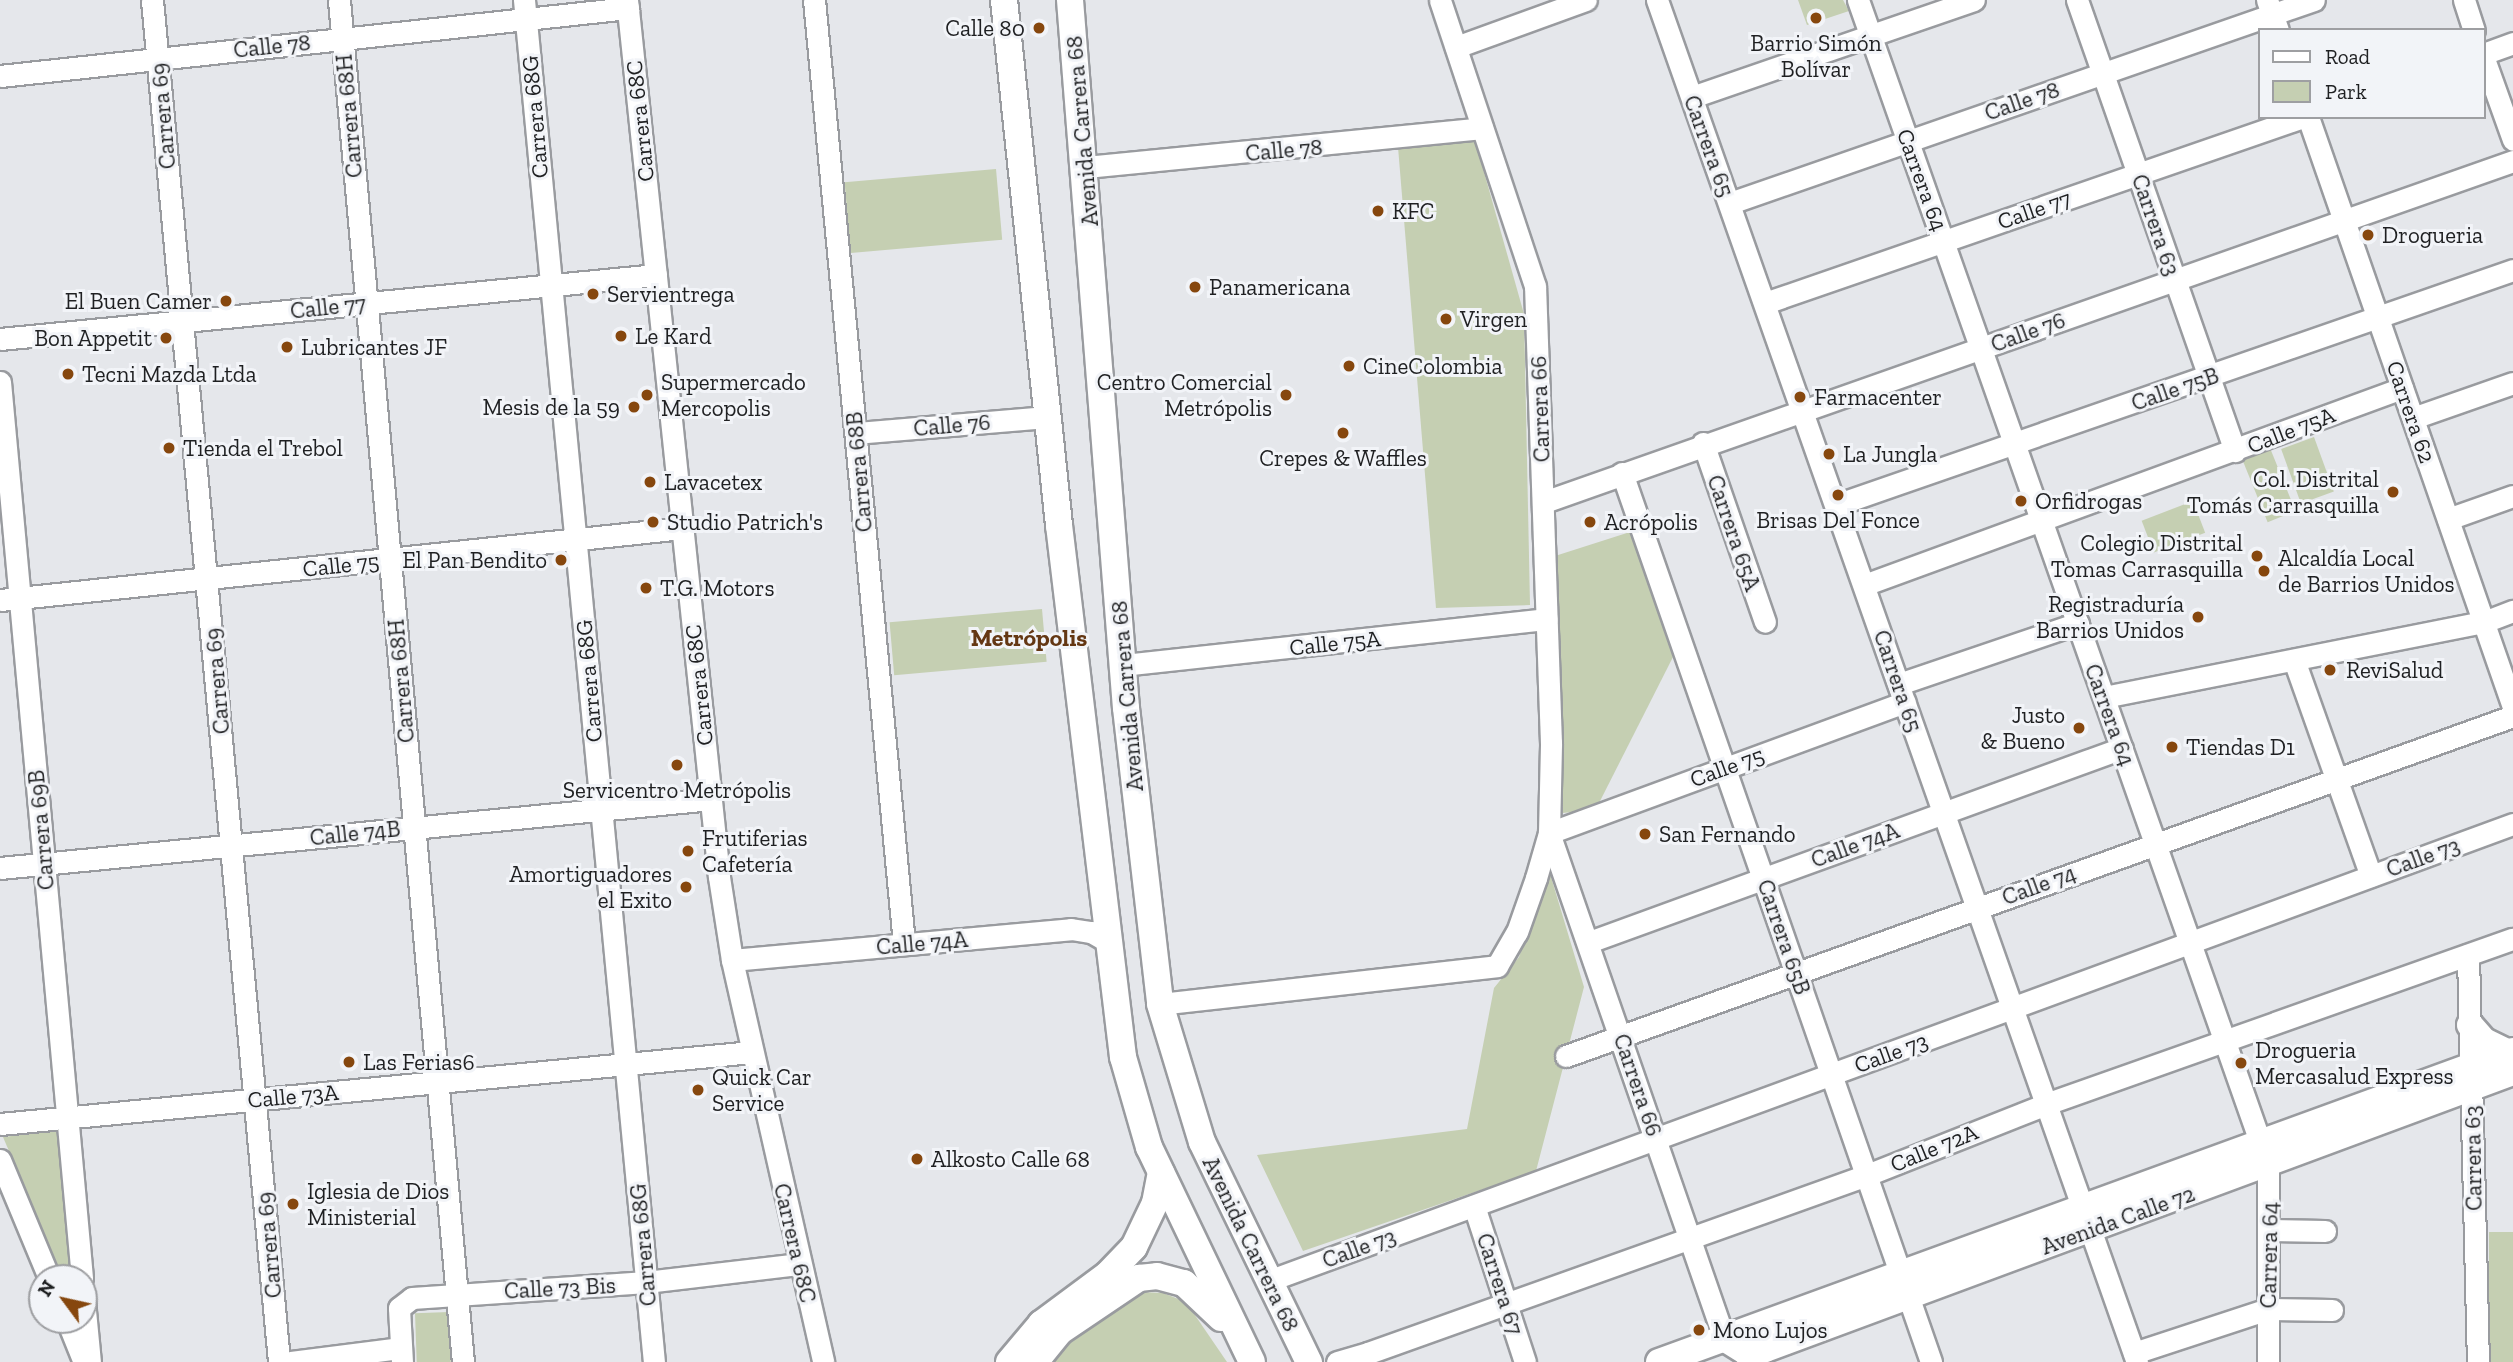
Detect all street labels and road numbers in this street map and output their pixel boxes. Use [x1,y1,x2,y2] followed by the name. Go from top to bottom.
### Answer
[232,28,312,64] street label: Calle 78
[1060,35,1104,227] street label: Avenida Carrera 68
[330,53,368,179] street label: Carrera 68H
[516,55,554,179] street label: Carrera 68G
[620,59,660,183] street label: Carrera 68C
[145,62,181,170] street label: Carrera 69
[1981,75,2063,127] street label: Calle 78
[1678,91,1740,201] street label: Carrera 65
[1891,125,1953,235] street label: Carrera 64
[1244,133,1324,167] street label: Calle 78
[2126,171,2186,279] street label: Carrera 63
[1994,185,2074,235] street label: Calle 77
[289,289,367,325] street label: Calle 77
[1987,306,2069,358] street label: Calle 76
[1524,355,1556,463] street label: Carrera 66
[2381,357,2441,467] street label: Carrera 62
[2128,361,2222,417] street label: Calle 75B
[2243,401,2339,459] street label: Calle 75A
[912,408,992,442] street label: Calle 76
[840,411,878,533] street label: Carrera 68B
[1701,471,1767,595] street label: Carrera 65A
[301,547,381,583] street label: Calle 75
[1105,600,1149,792] street label: Avenida Carrera 68
[382,618,420,744] street label: Carrera 68H
[570,619,608,743] street label: Carrera 68G
[679,623,719,747] street label: Carrera 68C
[1288,624,1382,662] street label: Calle 75A
[1868,626,1928,736] street label: Carrera 65
[199,627,235,735] street label: Carrera 69
[2079,660,2141,770] street label: Carrera 64
[1686,741,1768,793] street label: Calle 75
[22,769,60,891] street label: Carrera 69B
[308,815,402,851] street label: Calle 74B
[1807,816,1903,874] street label: Calle 74A
[2382,831,2464,883] street label: Calle 73
[1998,859,2080,911] street label: Calle 74
[1751,876,1817,998] street label: Carrera 65B
[875,925,969,961] street label: Calle 74A
[1850,1027,1932,1079] street label: Calle 73
[1608,1030,1668,1140] street label: Carrera 66
[246,1078,340,1114] street label: Calle 73A
[2458,1105,2488,1211] street label: Carrera 63
[1886,1118,1982,1178] street label: Calle 72A
[1197,1152,1305,1336] street label: Avenida Carrera 68
[2037,1179,2199,1261] street label: Avenida Calle 72
[768,1181,822,1305] street label: Carrera 68C
[624,1183,662,1307] street label: Carrera 68G
[251,1191,287,1299] street label: Carrera 69
[2254,1201,2284,1309] street label: Carrera 64
[1318,1222,1400,1274] street label: Calle 73
[1471,1230,1529,1338] street label: Carrera 67
[503,1271,617,1305] street label: Calle 73 Bis

